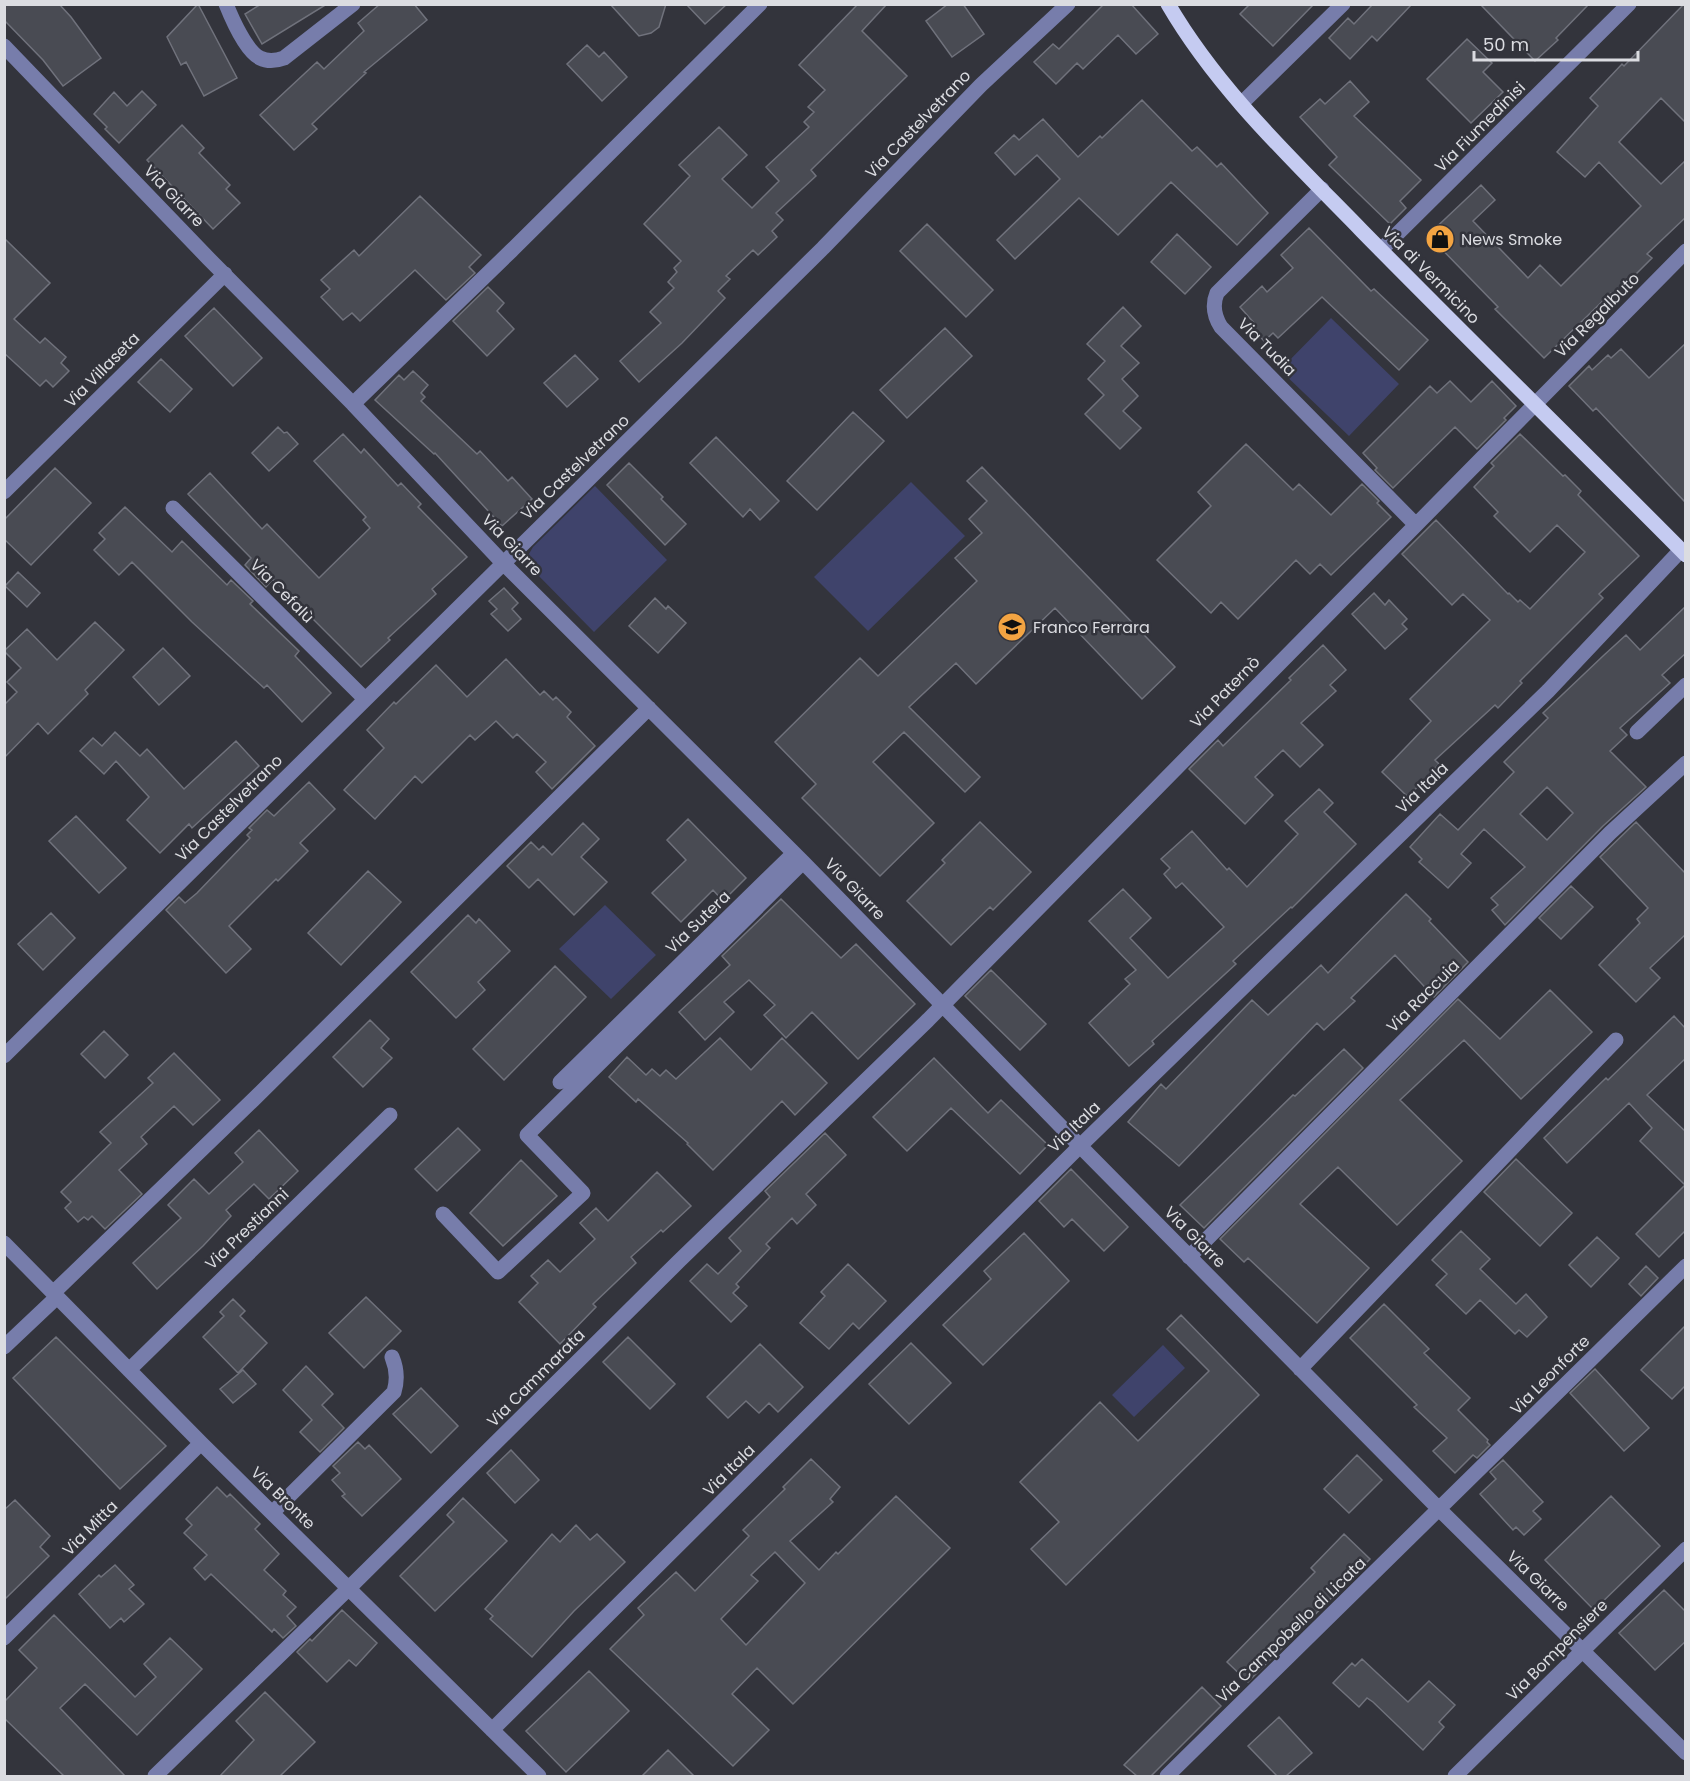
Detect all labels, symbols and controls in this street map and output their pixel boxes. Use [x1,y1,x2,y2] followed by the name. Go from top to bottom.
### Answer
[1474,24,1638,62] scale bar
[1483,32,1529,57] text: 50 m
[860,65,976,183] street label: Via Castelvetrano
[1430,77,1530,177] street label: Via Fiumedinisi
[138,160,210,232] street label: Via Giarre
[1377,221,1485,329] street label: Via di Vermicino
[1424,223,1456,255] shop icon: News Smoke
[1461,228,1562,251] place label: News Smoke
[1549,267,1645,363] street label: Via Regalbuto
[1233,313,1301,381] street label: Via Tudia
[59,327,145,413] street label: Via Villaseta
[516,409,634,525] street label: Via Castelvetrano
[476,509,548,581] street label: Via Giarre
[245,554,319,628] street label: Via Cefalù
[996,611,1028,643] school or university icon: Franco Ferrara
[1033,616,1150,639] place label: Franco Ferrara
[1185,651,1265,733] street label: Via Paternò
[170,749,288,867] street label: Via Castelvetrano
[1391,757,1453,819] street label: Via Itala
[819,853,891,925] street label: Via Giarre
[661,885,735,959] street label: Via Sutera
[1381,954,1465,1038] street label: Via Raccuia
[1043,1096,1105,1158] street label: Via Itala
[200,1183,294,1275] street label: Via Prestianni
[1159,1201,1231,1273] street label: Via Giarre
[482,1324,590,1432] street label: Via Cammarata
[1505,1330,1595,1420] street label: Via Leonforte
[698,1439,760,1501] street label: Via Itala
[246,1461,320,1535] street label: Via Bronte
[57,1495,123,1561] street label: Via Mitta
[1502,1545,1574,1617] street label: Via Giarre
[1211,1552,1371,1708] street label: Via Campobello di Licata
[1501,1594,1613,1706] street label: Via Bompensiere

